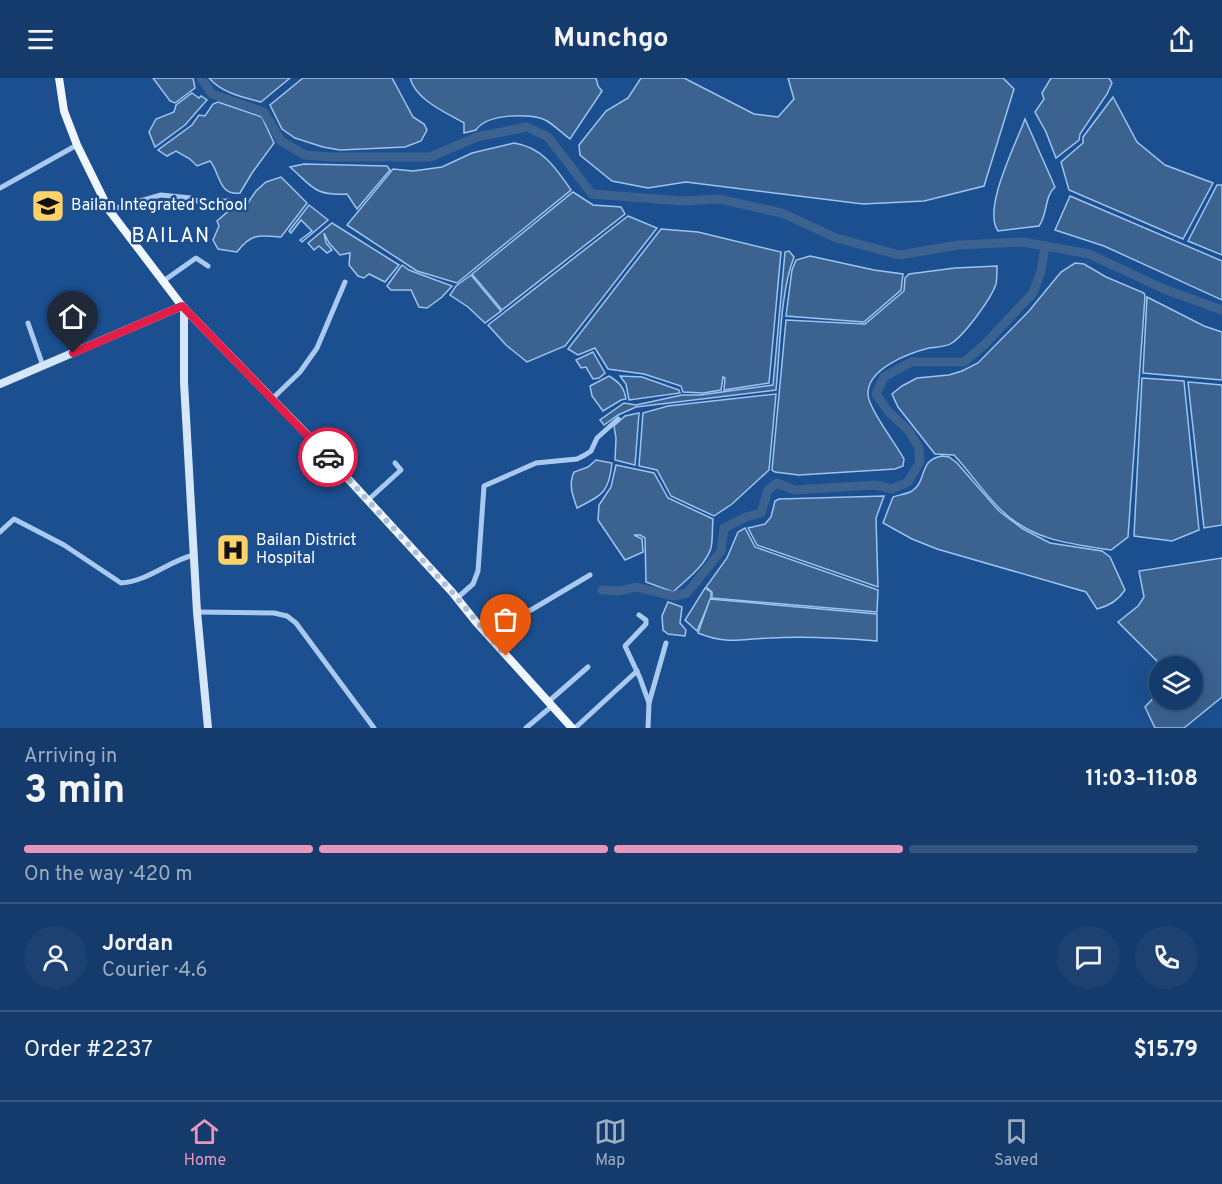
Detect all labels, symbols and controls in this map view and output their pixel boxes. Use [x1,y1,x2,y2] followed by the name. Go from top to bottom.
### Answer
[553,22,669,56] text: Munchgo
[24,23,57,56] icon: menu
[1165,23,1198,56] icon: share
[30,188,66,224] school or university icon: Bailan Integrated School
[71,196,247,216] place label: Bailan Integrated School
[131,224,211,250] district label: BAILAN
[47,291,98,353] pin
[56,300,89,333] icon: home
[298,427,358,487] courier
[312,441,345,474] icon: car
[256,531,357,569] place label: Bailan District Hospital
[215,532,251,568] hospital icon: Bailan District Hospital
[480,594,531,656] pin
[489,603,522,636] icon: bag
[1149,656,1203,710] map controls
[1149,656,1203,710] button: layers
[24,744,117,770] text: Arriving in
[1085,766,1198,793] text: 11:03–11:08
[24,768,125,817] text: 3 min
[24,862,193,888] text: On the way · 420 m
[24,926,87,989] button: person
[1057,926,1120,989] button: chat
[1135,926,1198,989] button: phone
[102,931,173,958] text: Jordan
[102,958,207,984] text: Courier · 4.6
[24,1037,153,1064] text: Order #2237
[1134,1037,1198,1064] text: $15.79
[184,1115,226,1171] tab: Home
[594,1115,627,1171] tab: Map
[994,1115,1038,1171] tab: Saved

